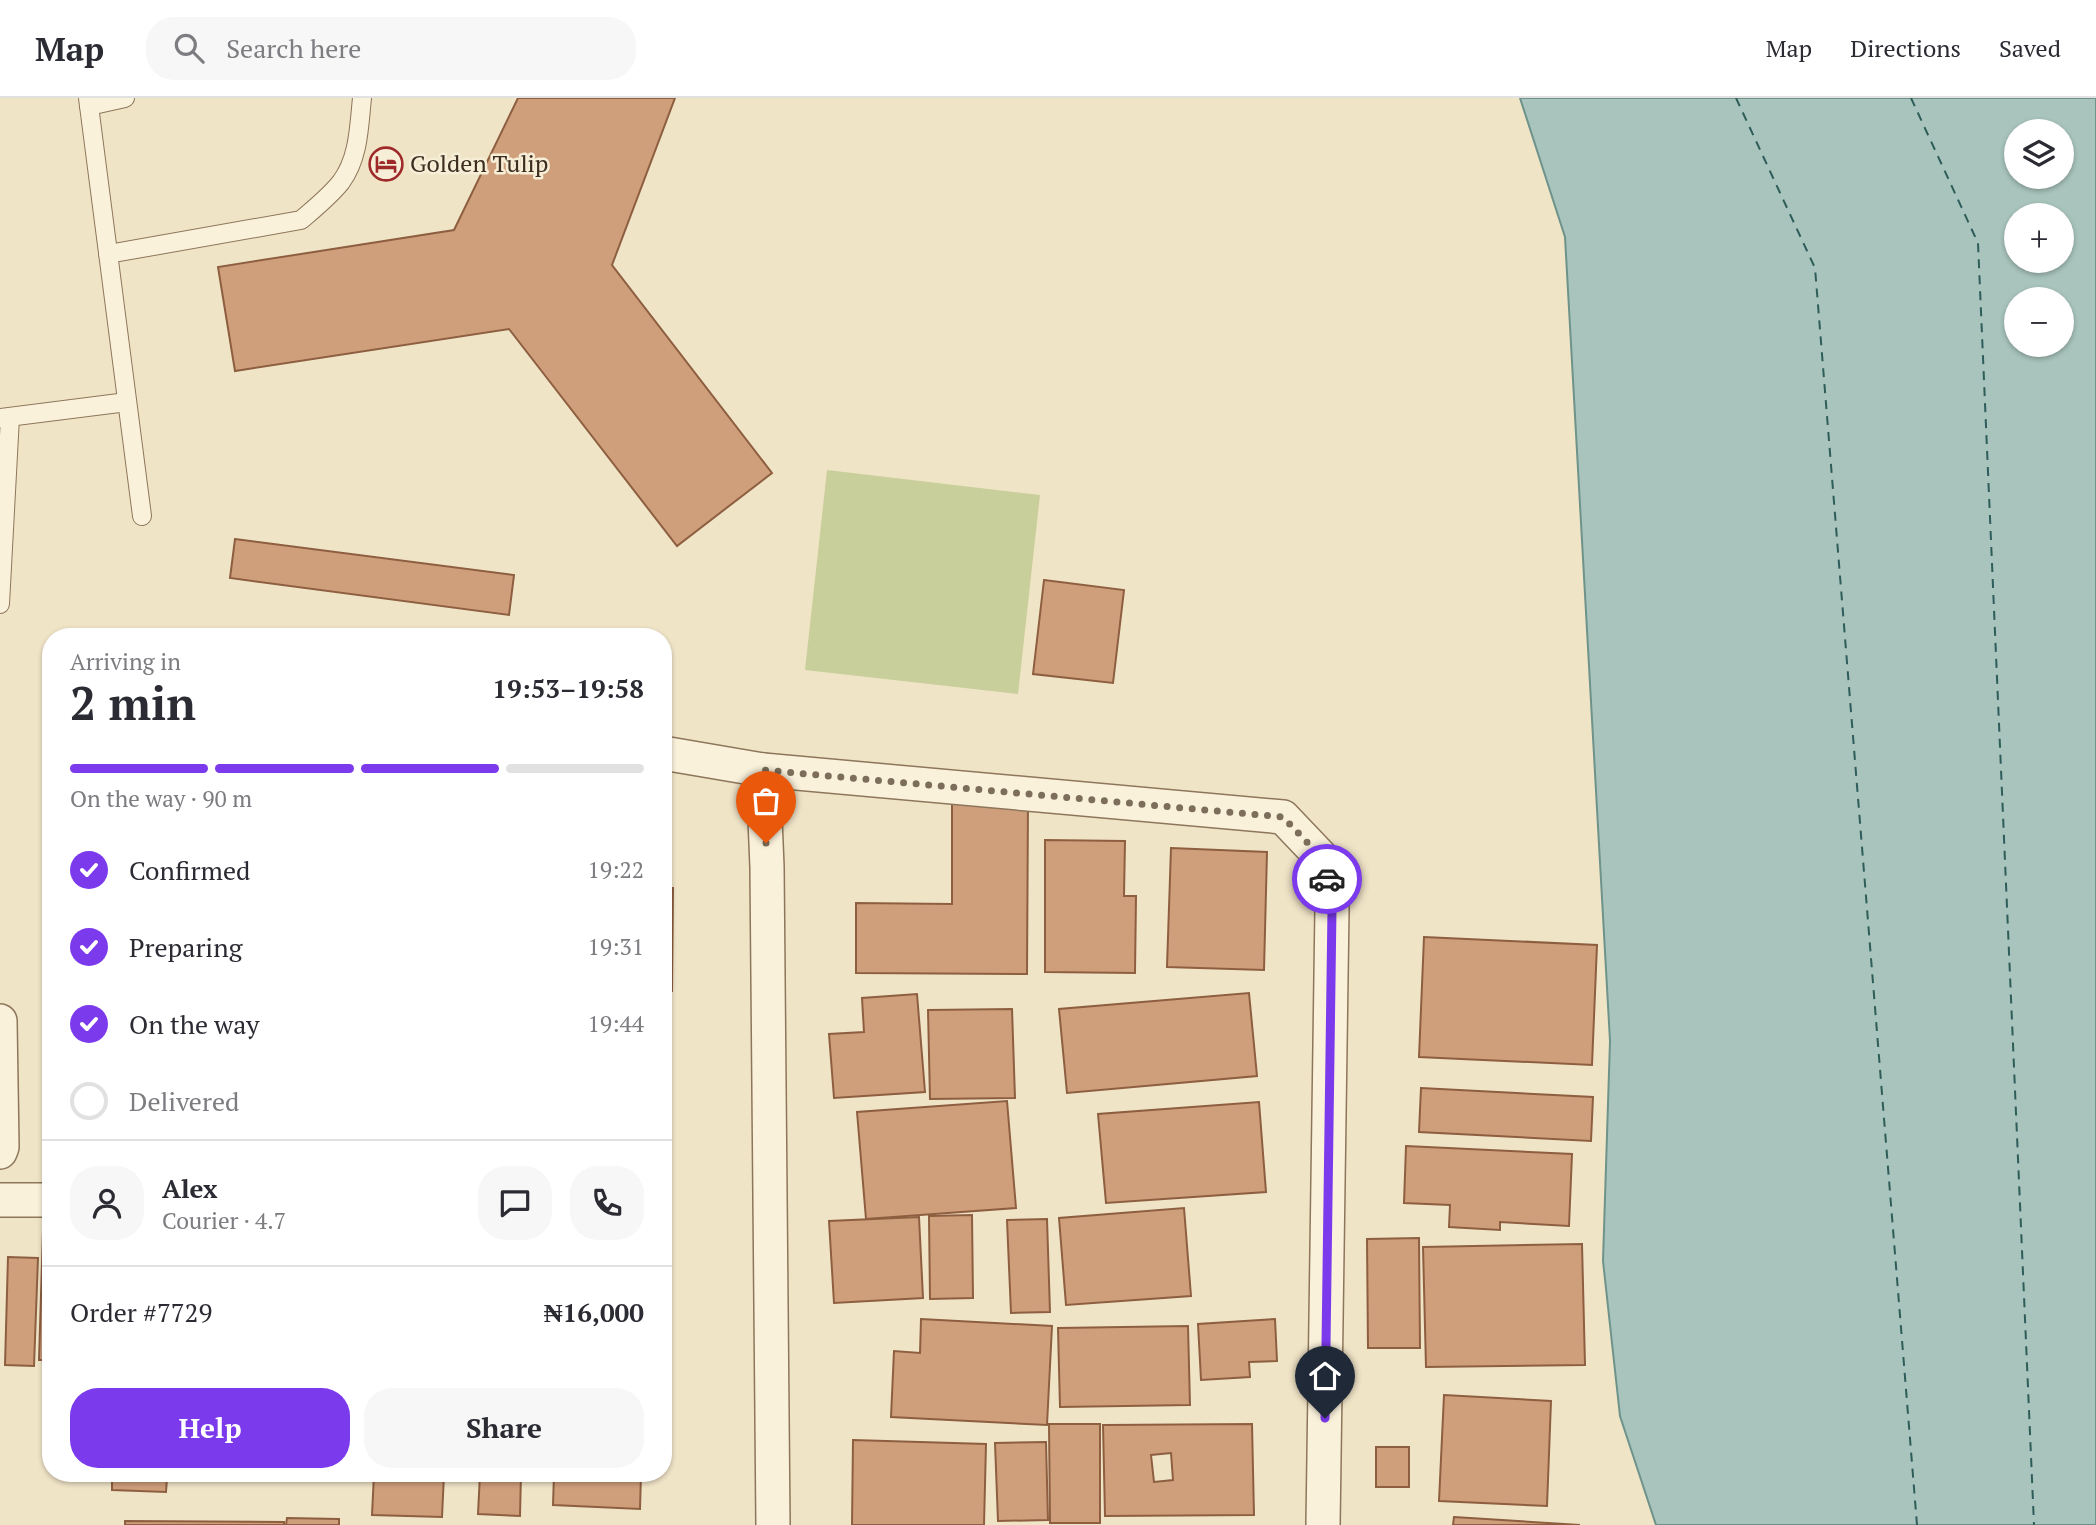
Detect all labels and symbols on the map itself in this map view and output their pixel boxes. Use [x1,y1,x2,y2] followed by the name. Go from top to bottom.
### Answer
[367,145,405,183] hotel icon: Golden Tulip
[410,147,548,179] place label: Golden Tulip
[736,771,796,843] pin
[1292,844,1362,914] courier
[1295,1346,1355,1418] pin

